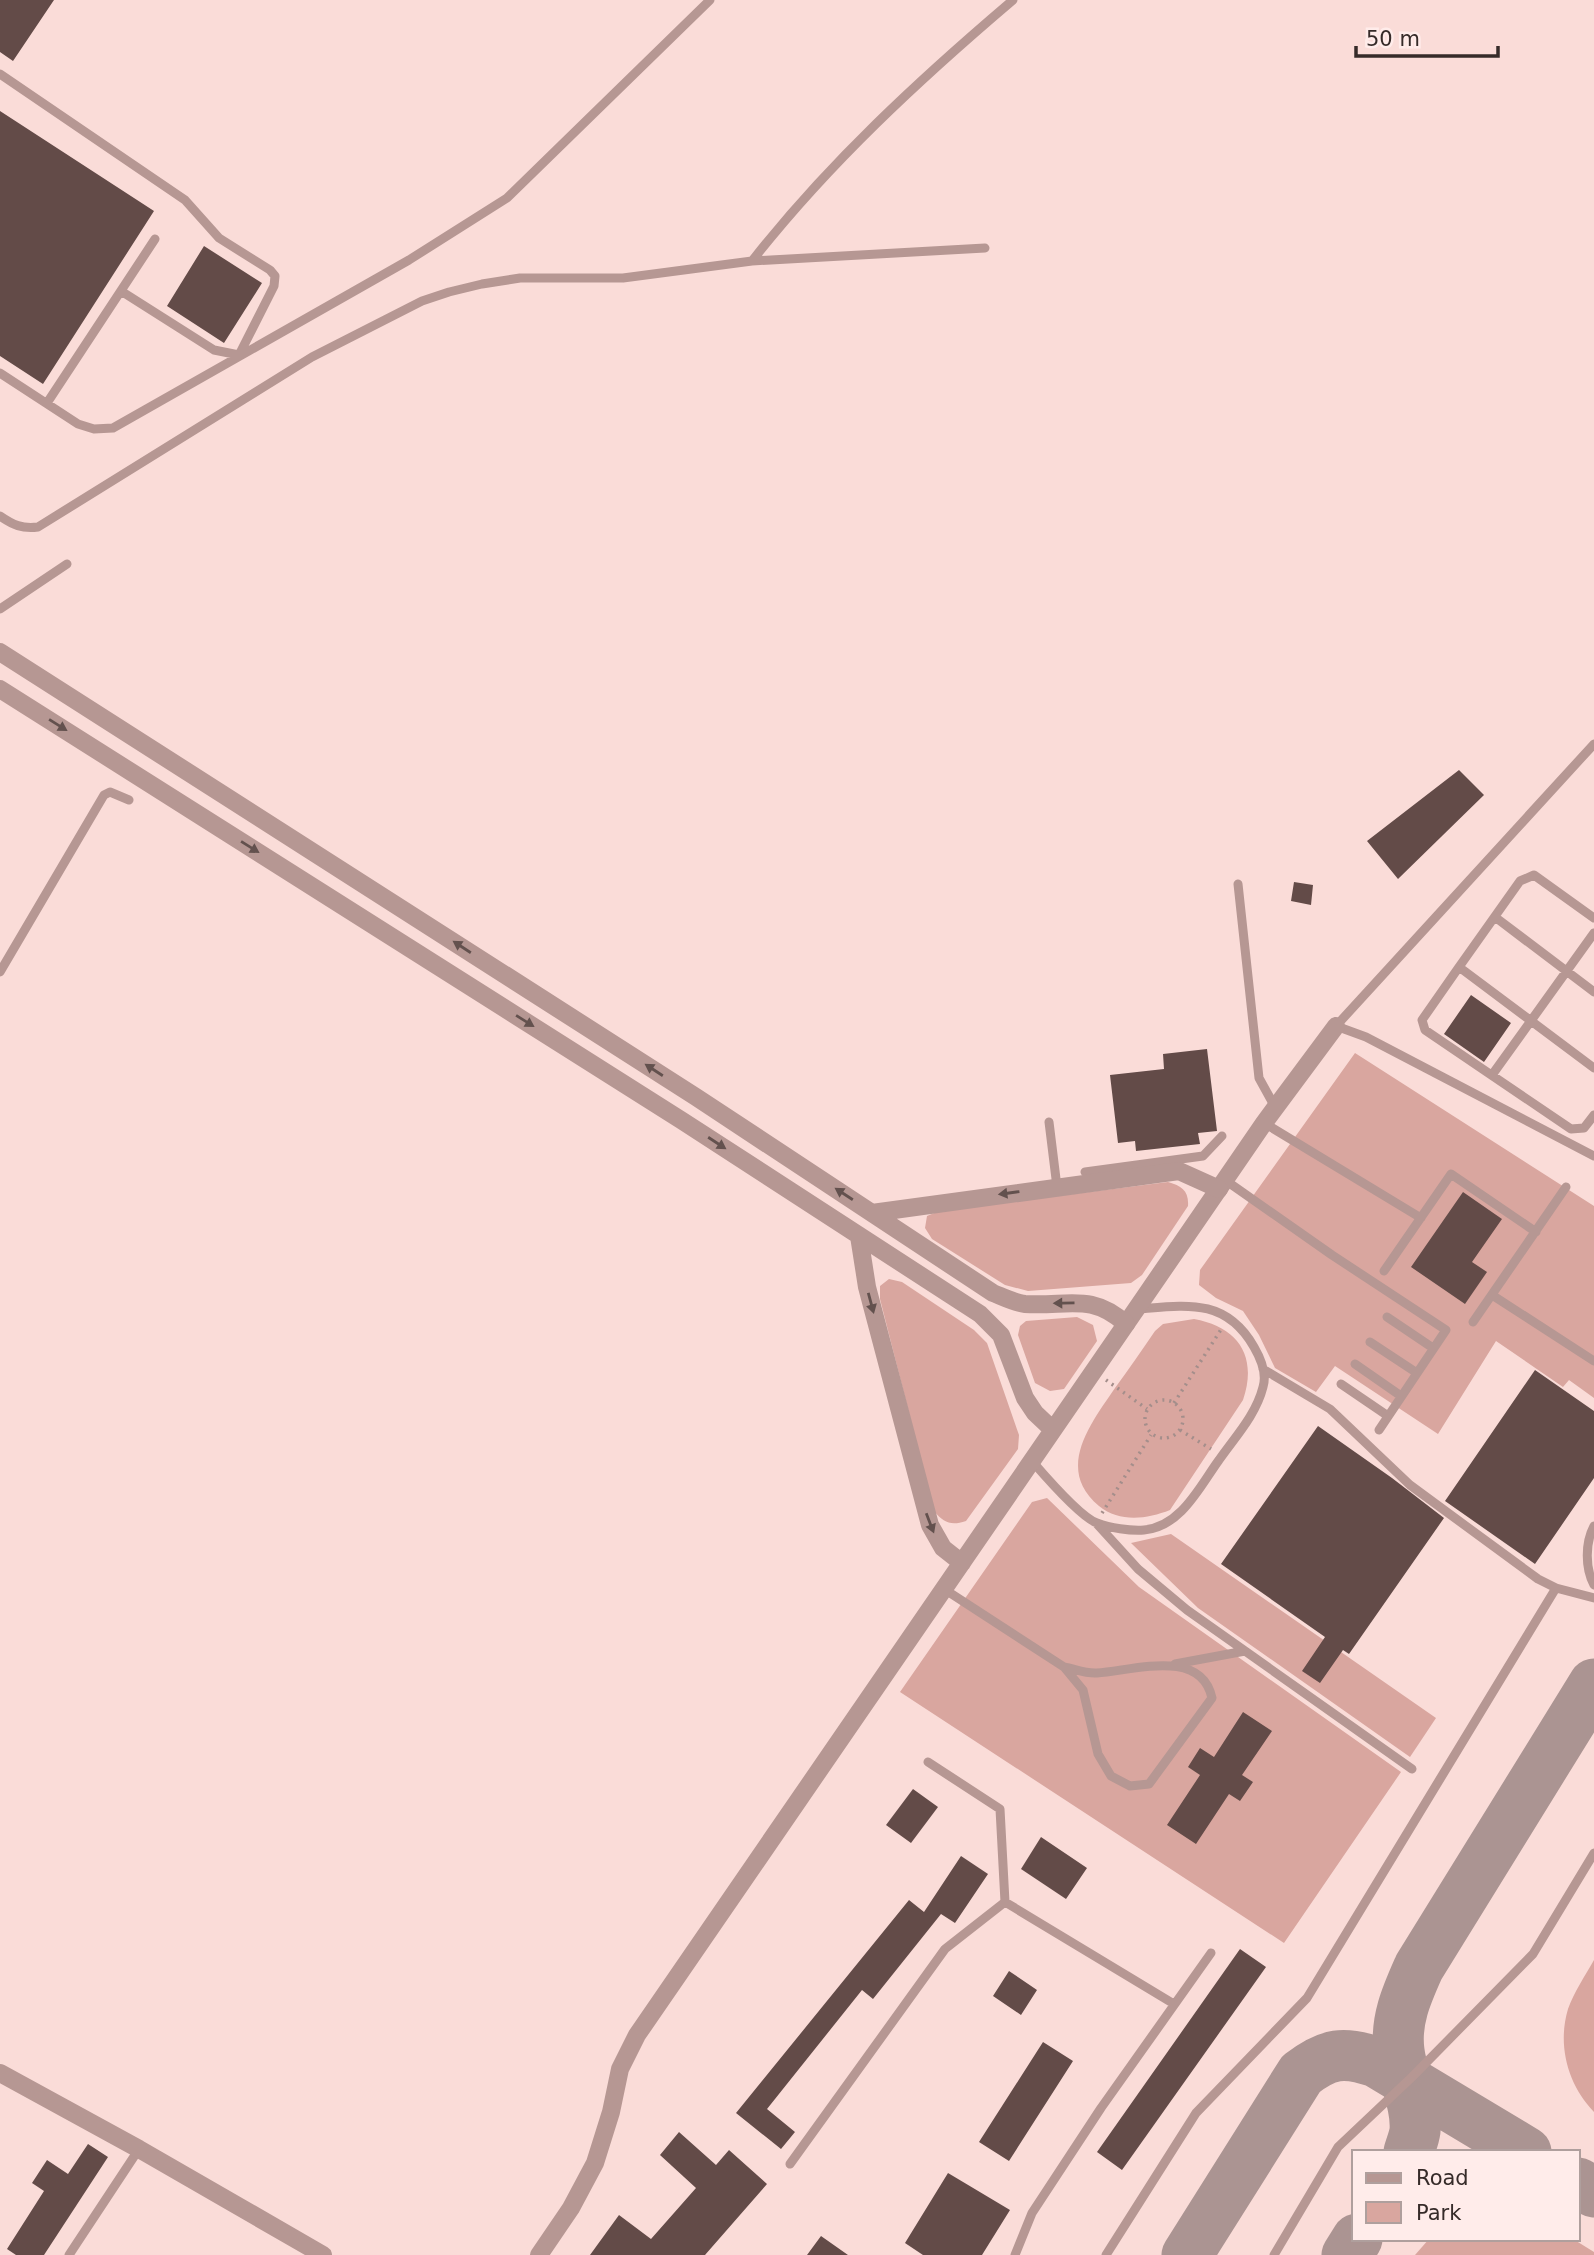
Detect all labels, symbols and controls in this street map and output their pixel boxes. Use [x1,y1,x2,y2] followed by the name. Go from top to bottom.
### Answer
[1356,14,1498,58] scale bar
[1366,27,1420,51] text: 50 m
[48,719,67,732] one-way arrow
[241,840,259,854] one-way arrow
[452,941,472,954] one-way arrow
[516,1014,534,1028] one-way arrow
[644,1063,663,1076] one-way arrow
[707,1137,727,1150] one-way arrow
[834,1188,854,1201] one-way arrow
[998,1188,1020,1199] one-way arrow
[866,1293,877,1315] one-way arrow
[1053,1298,1075,1309] one-way arrow
[925,1513,936,1534] one-way arrow
[1352,2150,1580,2241] legend
[1416,2166,1469,2190] text: Road
[1416,2201,1462,2225] text: Park

